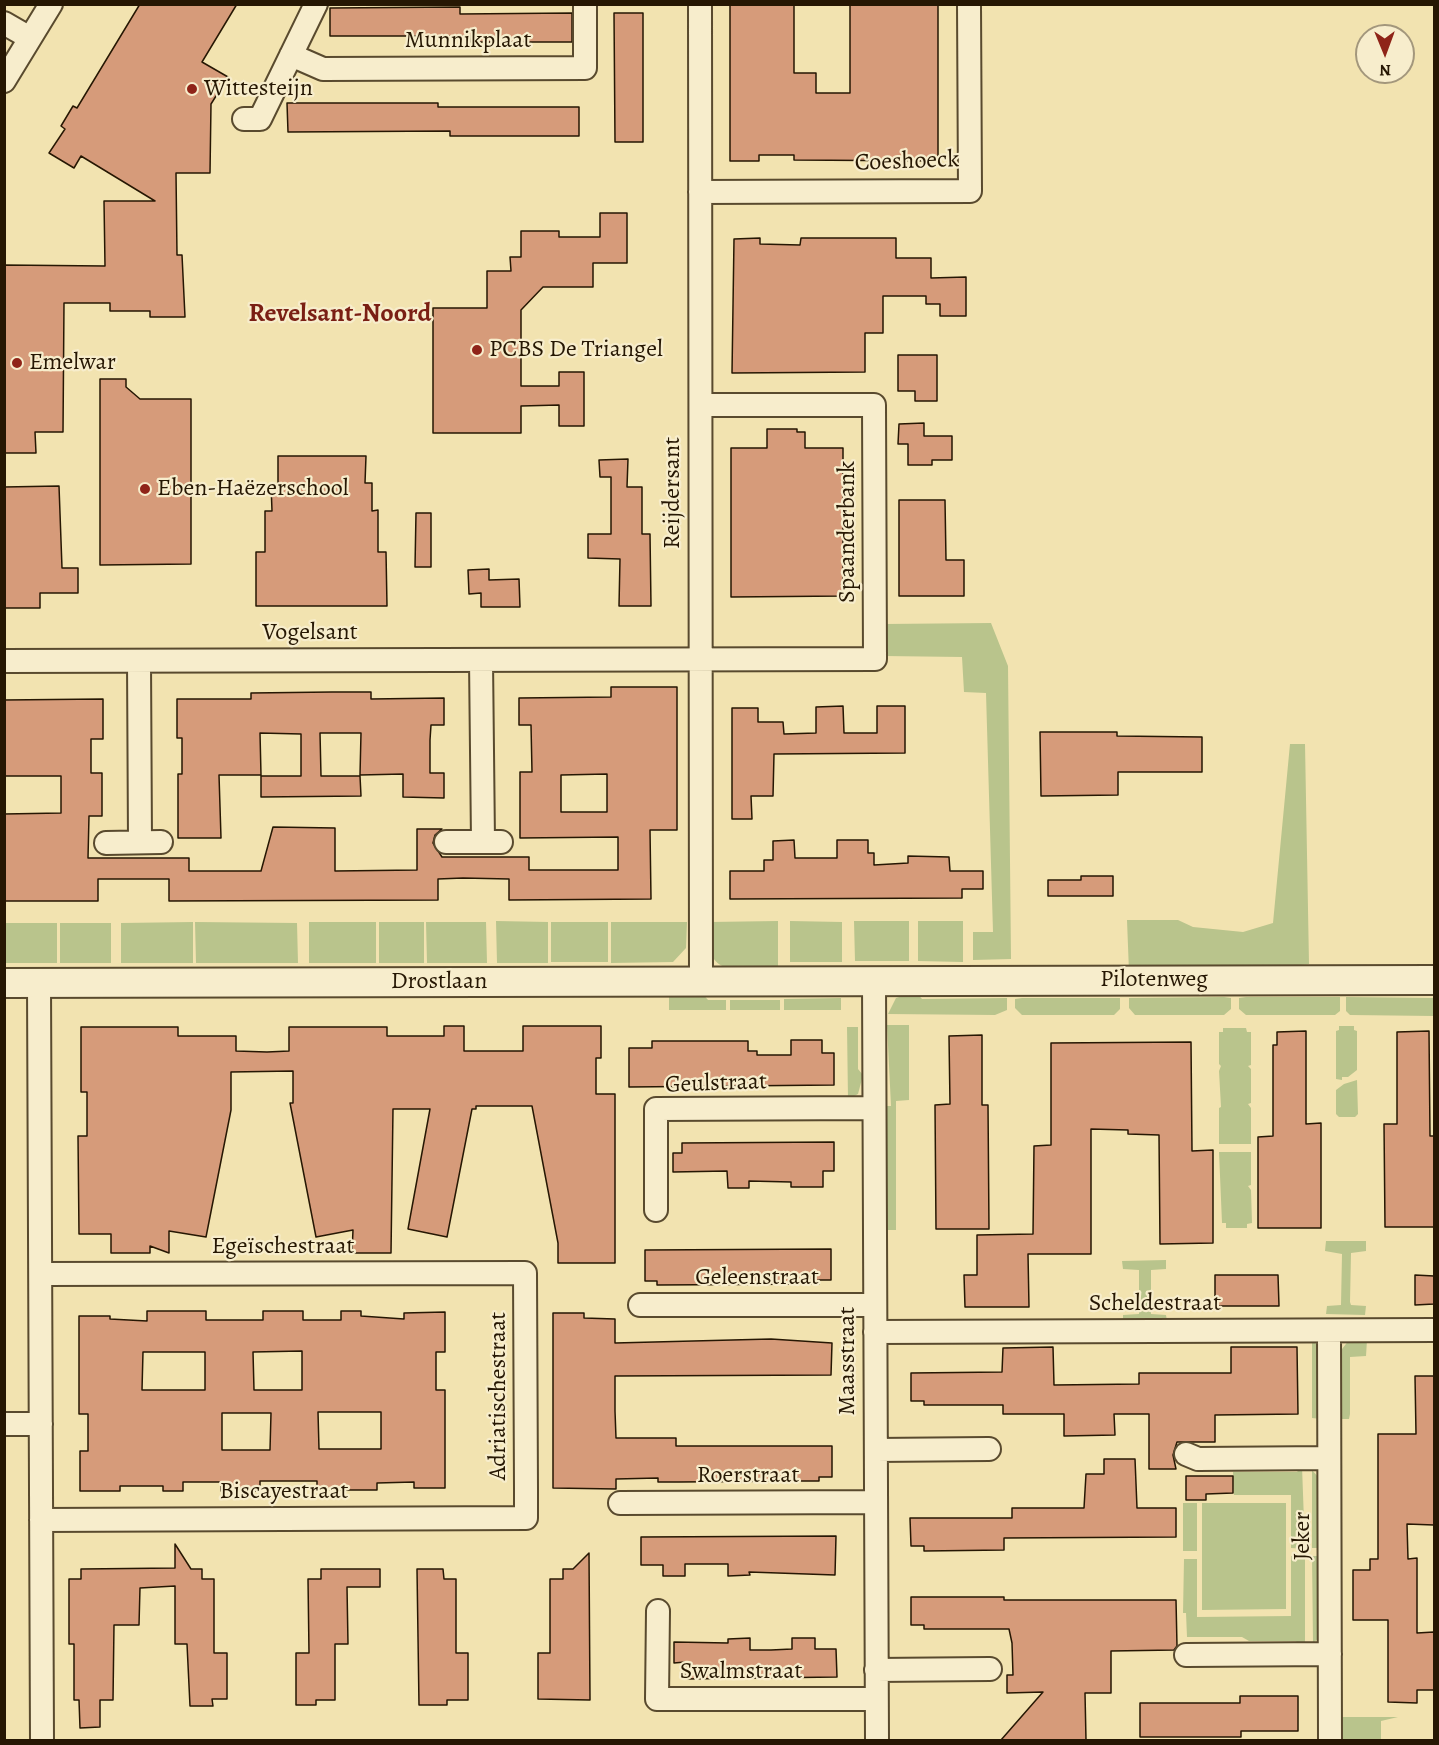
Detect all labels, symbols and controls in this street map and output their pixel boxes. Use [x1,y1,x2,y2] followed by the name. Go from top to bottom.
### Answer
[1355,24,1415,84] north arrow
[405,27,531,55] street label: Munnikplaat
[1379,59,1391,81] text: N
[204,75,313,103] place label: Wittesteijn
[185,82,199,96] marker: Wittesteijn
[854,146,960,178] street label: Coeshoeck
[249,299,431,331] district label: Revelsant-Noord
[489,336,663,364] place label: PCBS De Triangel
[470,343,484,357] marker: PCBS De Triangel
[29,349,116,377] place label: Emelwar
[10,356,24,370] marker: Emelwar
[659,437,687,549] street label: Reijdersant
[834,461,862,603] street label: Spaanderbank
[157,475,349,503] place label: Eben-Haëzerschool
[138,482,152,496] marker: Eben-Haëzerschool
[262,619,358,647] street label: Vogelsant
[1100,966,1208,994] street label: Pilotenweg
[391,968,487,996] street label: Drostlaan
[665,1068,767,1100] street label: Geulstraat
[212,1233,354,1261] street label: Egeïschestraat
[695,1264,819,1292] street label: Geleenstraat
[1089,1290,1221,1318] street label: Scheldestraat
[834,1307,862,1415] street label: Maasstraat
[485,1312,513,1480] street label: Adriatischestraat
[697,1462,799,1490] street label: Roerstraat
[219,1478,349,1506] street label: Biscayestraat
[1289,1511,1317,1561] street label: Jeker
[680,1658,802,1686] street label: Swalmstraat

